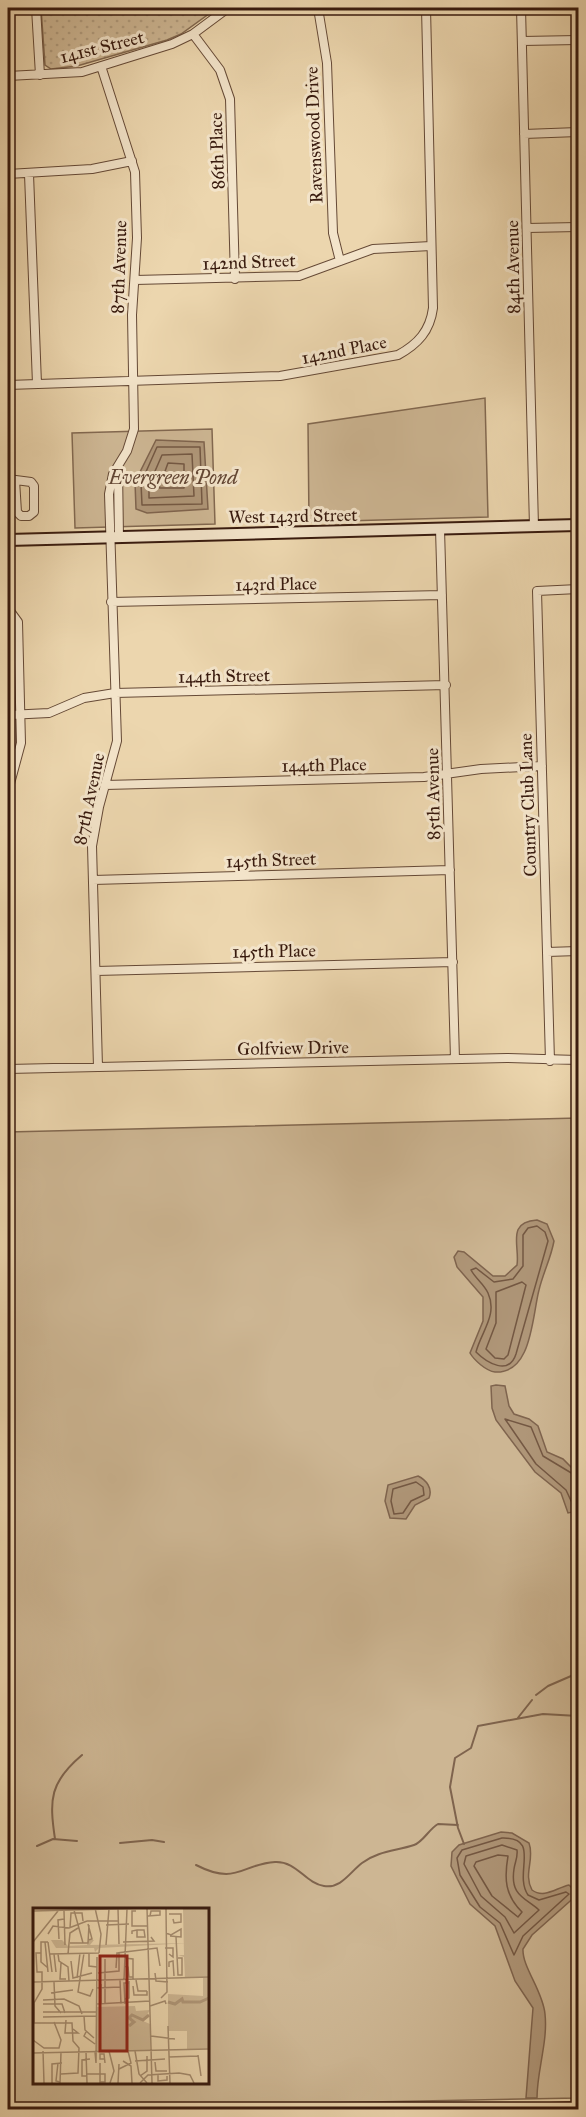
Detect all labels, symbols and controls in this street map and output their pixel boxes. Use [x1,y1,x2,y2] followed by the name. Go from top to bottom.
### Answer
[58,26,147,68] street label: 141st Street
[301,66,327,204] street label: Ravenswood Drive
[205,112,229,190] street label: 86th Place
[106,220,132,314] street label: 87th Avenue
[501,220,525,314] street label: 84th Avenue
[202,249,297,275] street label: 142nd Street
[299,331,389,369] street label: 142nd Place
[107,465,239,489] water label: Evergreen Pond
[228,504,358,528] street label: West 143rd Street
[235,572,317,596] street label: 143rd Place
[178,664,271,688] street label: 144th Street
[515,733,541,877] street label: Country Club Lane
[421,748,445,840] street label: 85th Avenue
[69,751,109,847] street label: 87th Avenue
[281,753,367,777] street label: 144th Place
[225,847,317,873] street label: 145th Street
[232,939,316,963] street label: 145th Place
[237,1036,349,1060] street label: Golfview Drive
[33,1908,208,2084] inset map

